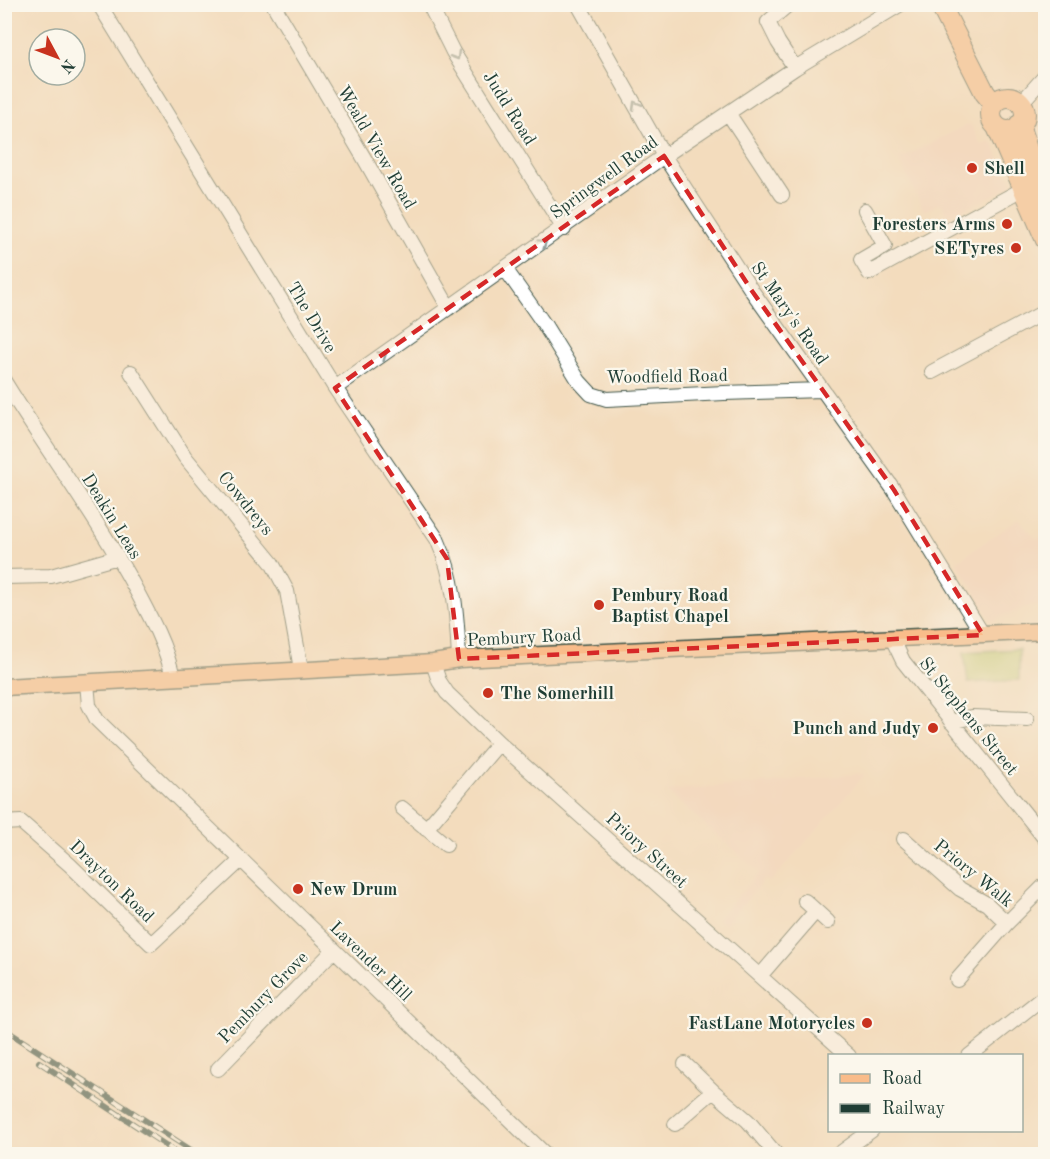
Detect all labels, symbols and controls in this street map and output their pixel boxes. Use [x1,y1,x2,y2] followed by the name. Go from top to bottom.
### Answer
[27,27,87,87] north arrow
[449,50,461,60] one-way arrow
[56,56,77,76] text: N
[479,68,539,149] street label: Judd Road
[334,83,419,212] street label: Weald View Road
[632,101,643,111] one-way arrow
[547,133,662,223] street label: Springwell Road
[984,160,1025,178] place label: Shell
[965,161,979,175] marker: Shell
[871,216,995,234] place label: Foresters Arms
[1000,217,1014,231] marker: Foresters Arms
[536,239,547,250] one-way arrow
[934,240,1004,258] place label: SETyres
[1009,241,1023,255] marker: SETyres
[747,259,831,368] street label: St Mary's Road
[283,279,339,356] street label: The Drive
[376,351,387,362] one-way arrow
[606,367,728,387] street label: Woodfield Road
[214,468,276,539] street label: Cowdreys
[78,471,145,563] street label: Deakin Leas
[611,587,729,626] place label: Pembury Road Baptist Chapel
[592,598,606,612] marker: Pembury Road Baptist Chapel
[466,626,582,650] street label: Pembury Road
[915,654,1021,779] street label: St Stephens Street
[500,685,614,703] place label: The Somerhill
[481,686,495,700] marker: The Somerhill
[792,720,921,738] place label: Punch and Judy
[926,721,940,735] marker: Punch and Judy
[602,810,691,892] street label: Priory Street
[930,836,1016,911] street label: Priory Walk
[66,837,157,926] street label: Drayton Road
[310,881,398,899] place label: New Drum
[291,882,305,896] marker: New Drum
[326,918,415,1005] street label: Lavender Hill
[216,948,312,1047] street label: Pembury Grove
[688,1015,855,1033] place label: FastLane Motorycles
[860,1016,874,1030] marker: FastLane Motorycles
[828,1054,1023,1132] legend
[882,1070,922,1088] text: Road
[882,1100,945,1118] text: Railway

